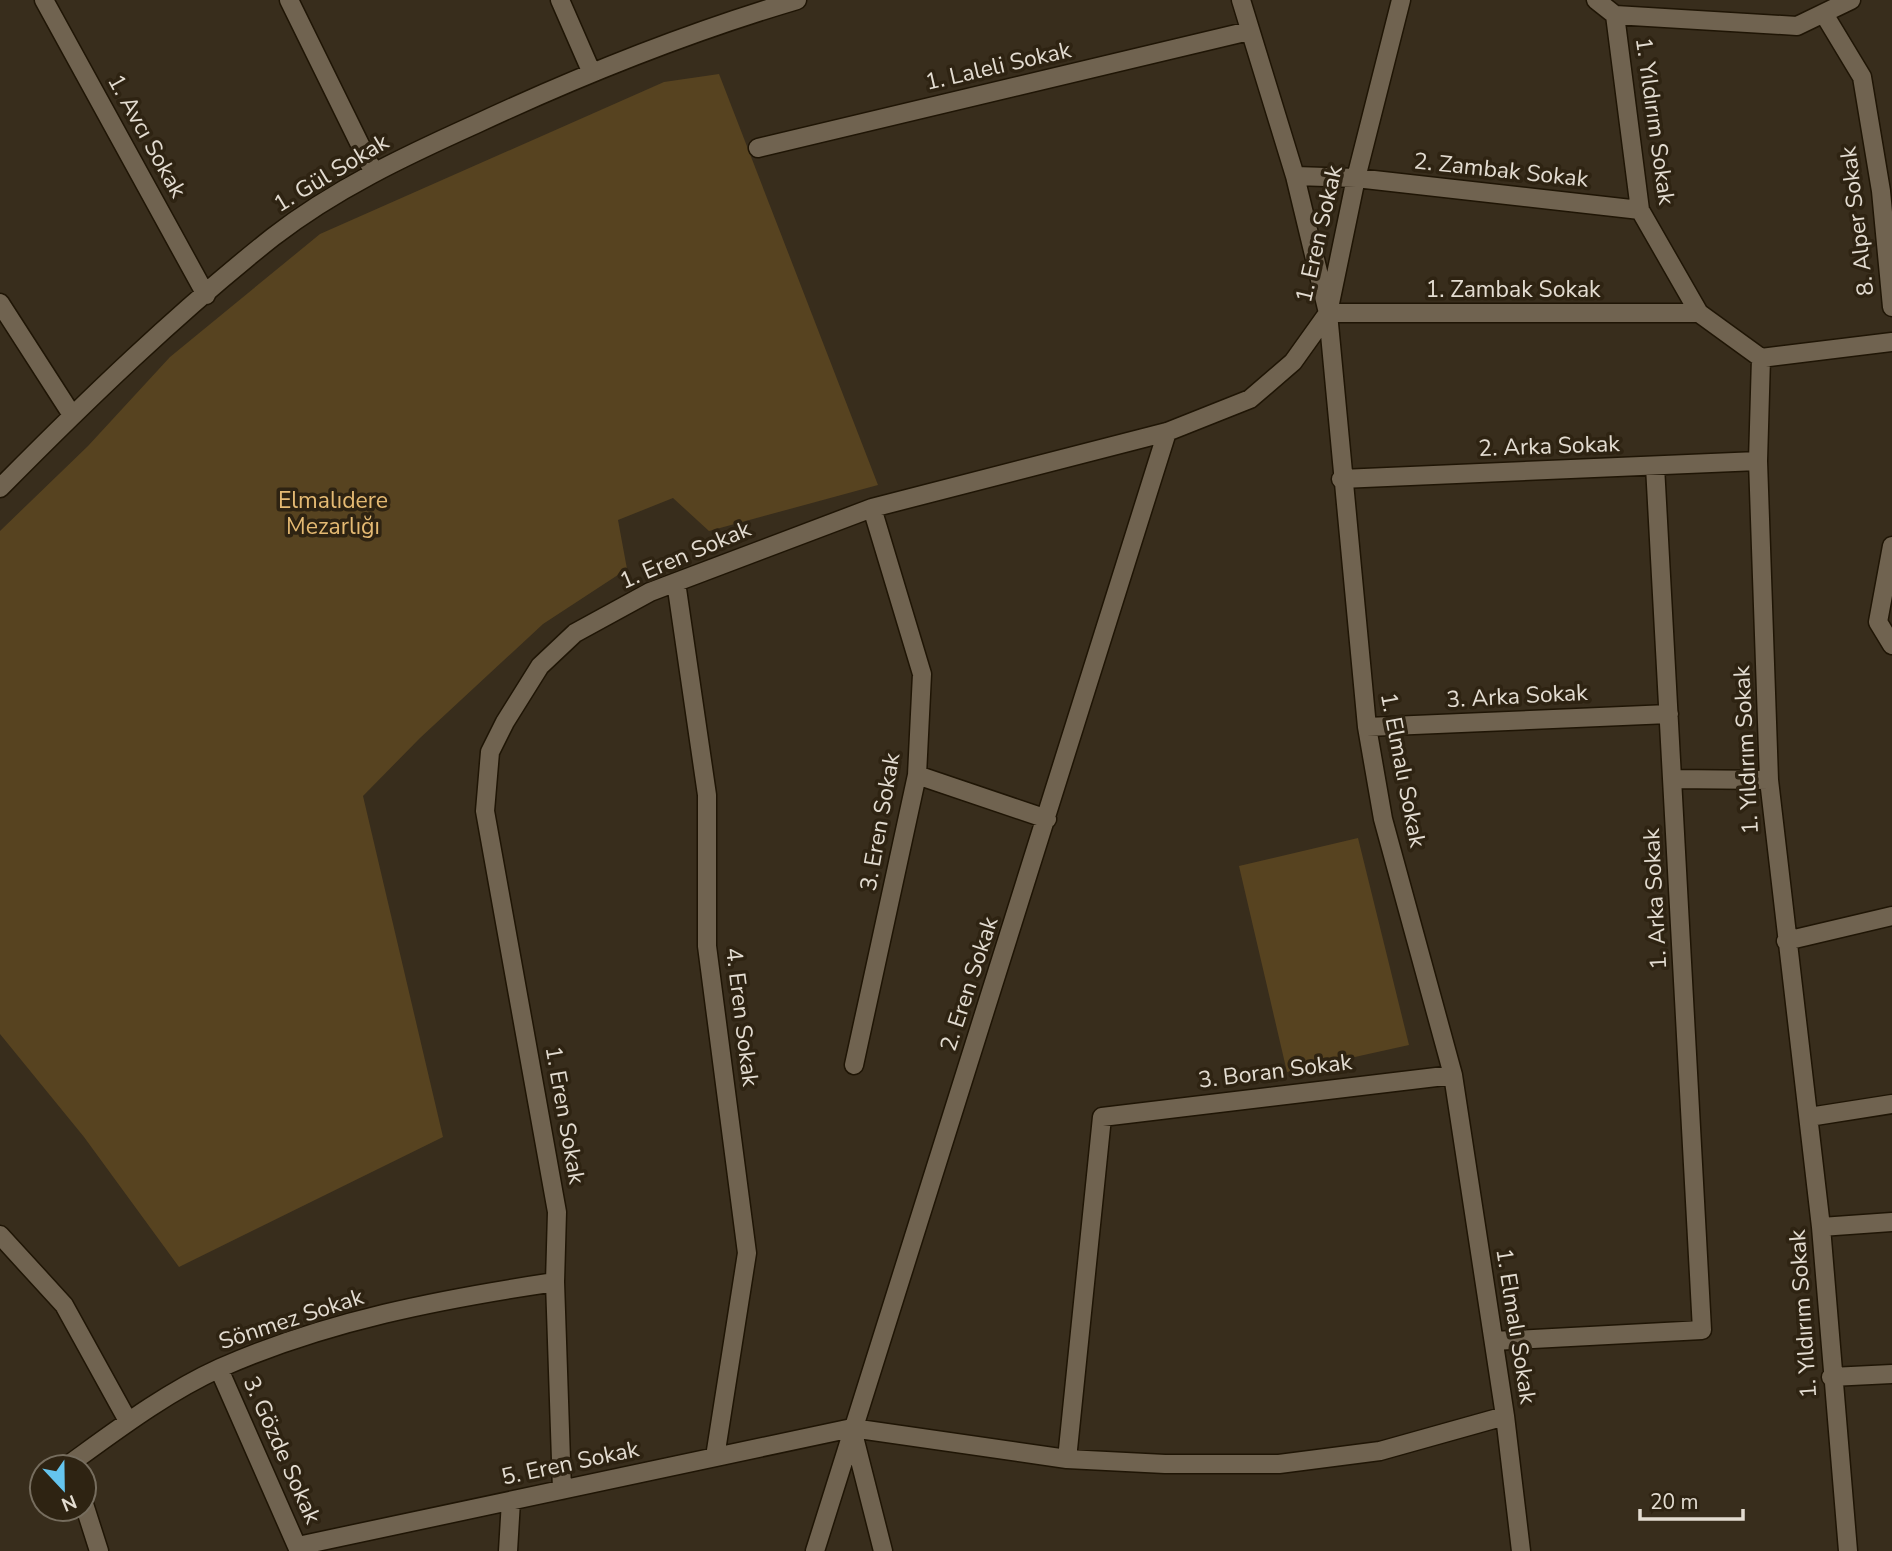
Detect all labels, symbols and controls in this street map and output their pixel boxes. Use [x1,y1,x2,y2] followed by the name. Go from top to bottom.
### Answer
[922,34,1074,98] street label: 1. Laleli Sokak
[1628,35,1682,207] street label: 1. Yıldırım Sokak
[100,69,194,204] street label: 1. Avcı Sokak
[268,126,395,220] street label: 1. Gül Sokak
[1832,144,1882,297] street label: 8. Alper Sokak
[1412,145,1590,195] street label: 2. Zambak Sokak
[1288,162,1350,306] street label: 1. Eren Sokak
[1425,274,1601,305] street label: 1. Zambak Sokak
[1478,428,1621,464] street label: 2. Arka Sokak
[278,485,388,542] park label: Elmalıdere Mezarlığı
[615,513,756,597] street label: 1. Eren Sokak
[1726,664,1766,835] street label: 1. Yıldırım Sokak
[1446,677,1589,715] street label: 3. Arka Sokak
[1373,690,1433,851] street label: 1. Elmalı Sokak
[853,750,907,893] street label: 3. Eren Sokak
[1636,827,1674,970] street label: 1. Arka Sokak
[933,912,1005,1055] street label: 2. Eren Sokak
[718,946,766,1089] street label: 4. Eren Sokak
[538,1044,592,1187] street label: 1. Eren Sokak
[1196,1046,1354,1096] street label: 3. Boran Sokak
[1782,1228,1824,1399] street label: 1. Yıldırım Sokak
[1488,1246,1544,1407] street label: 1. Elmalı Sokak
[215,1281,368,1357] street label: Sönmez Sokak
[236,1371,329,1529] street label: 3. Gözde Sokak
[498,1433,642,1493] street label: 5. Eren Sokak
[28,1453,98,1523] north arrow
[1640,1478,1743,1522] scale bar
[58,1488,80,1518] text: N
[1650,1488,1699,1516] text: 20 m

